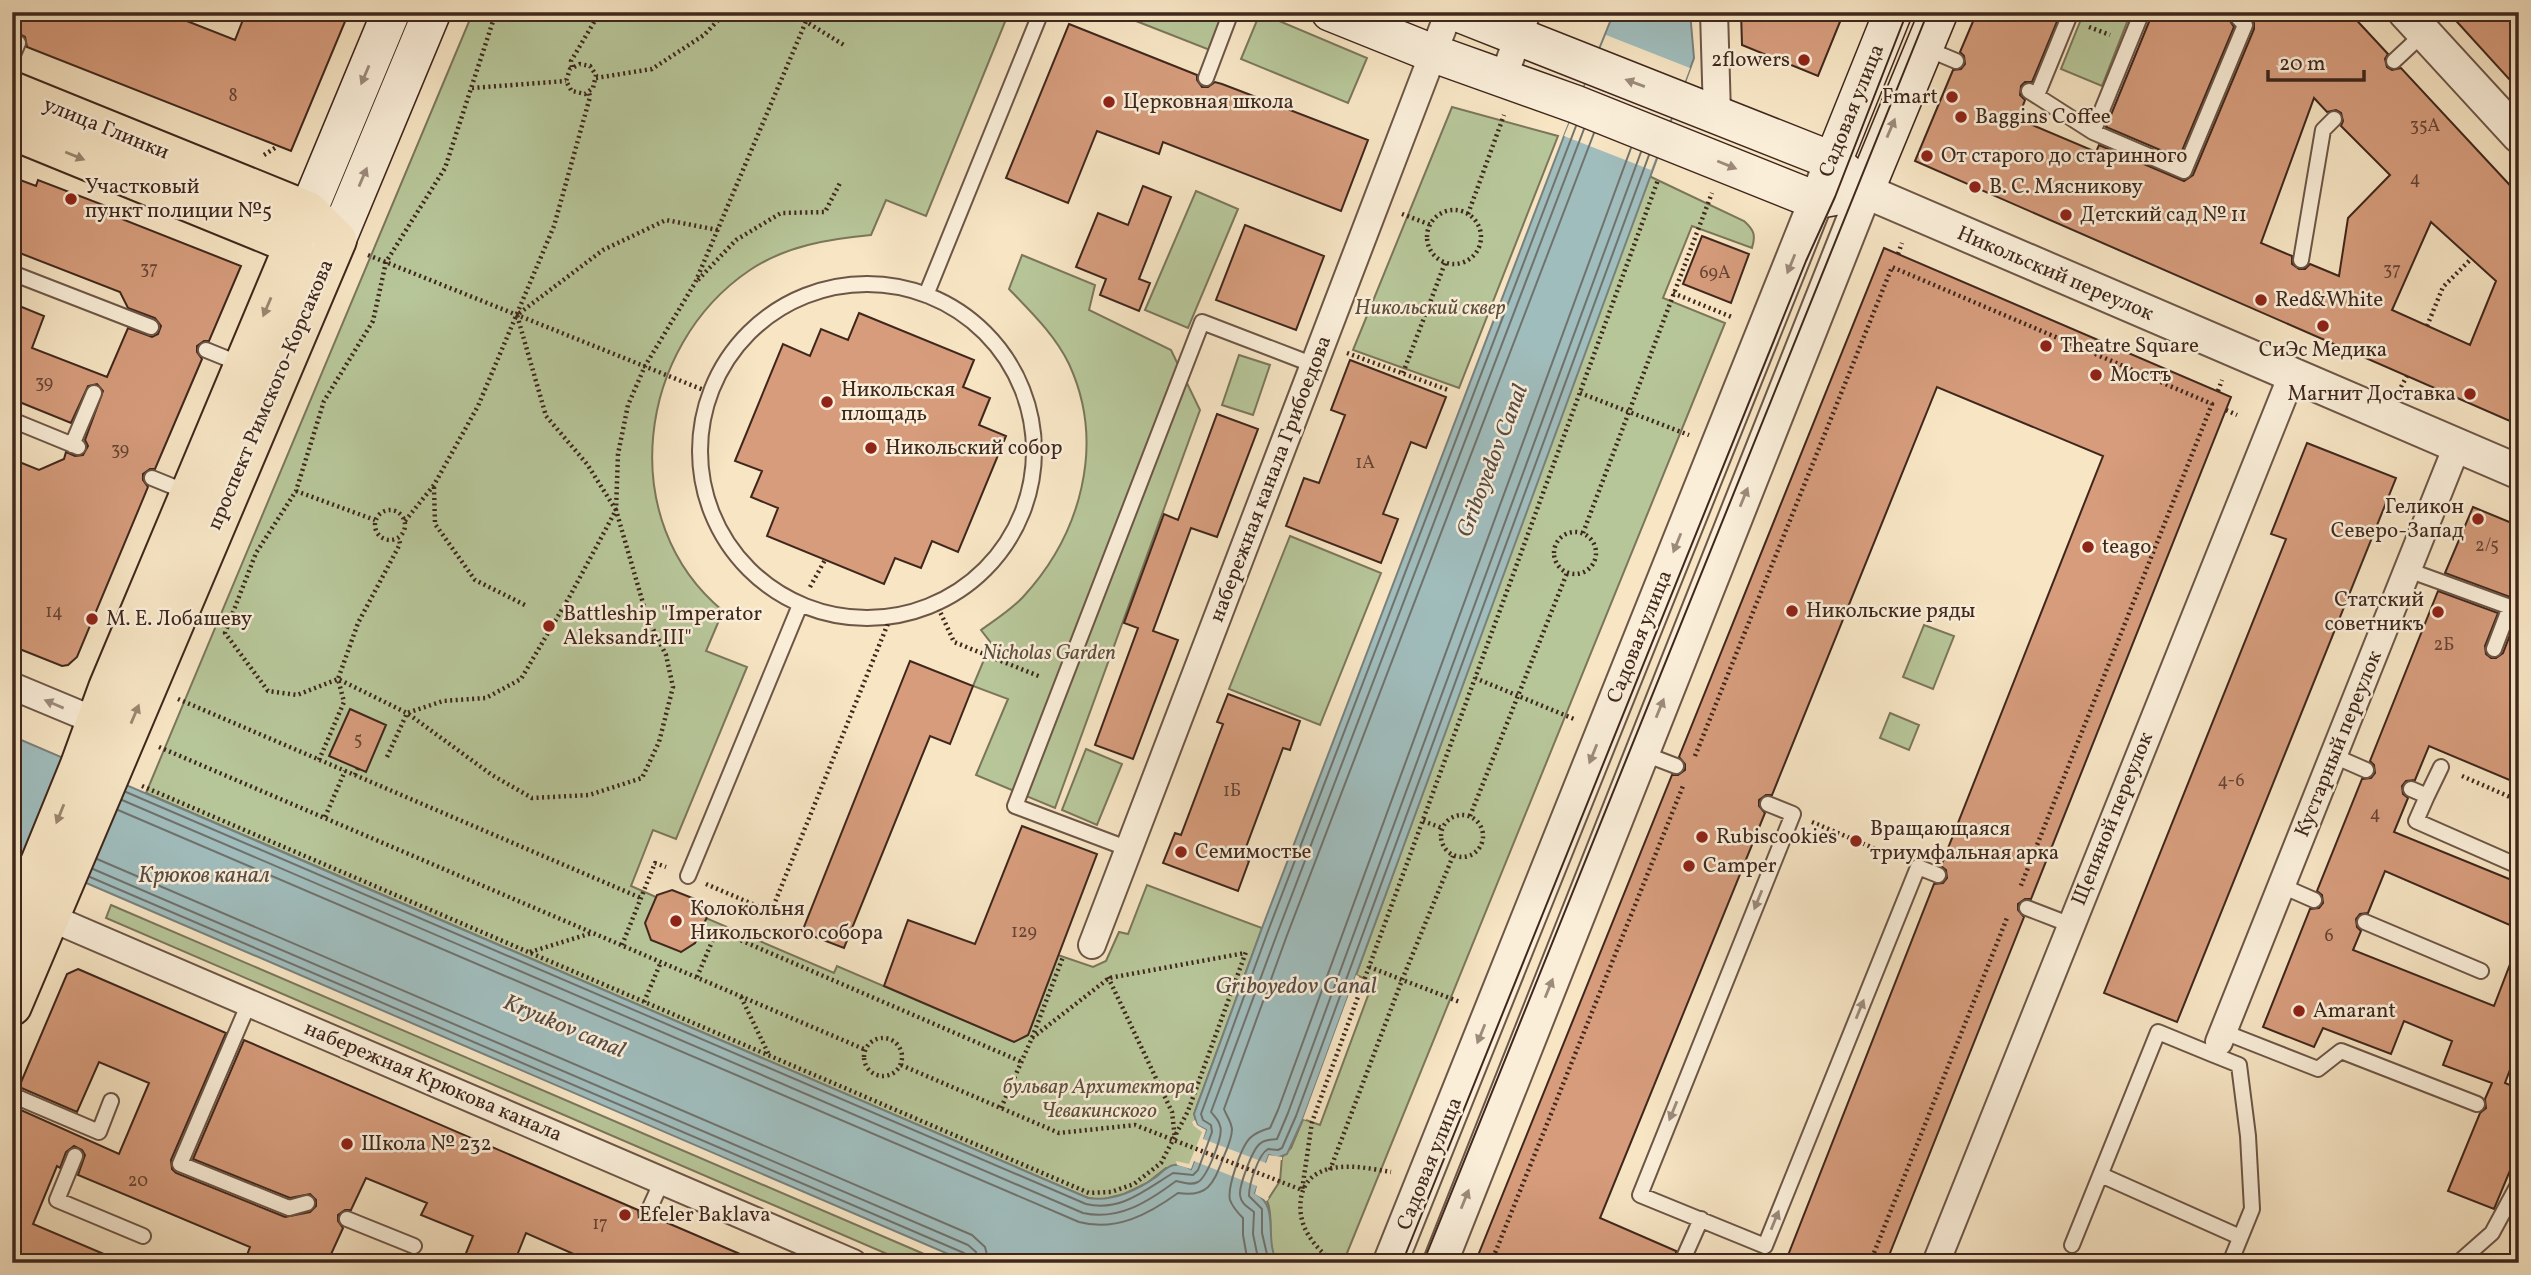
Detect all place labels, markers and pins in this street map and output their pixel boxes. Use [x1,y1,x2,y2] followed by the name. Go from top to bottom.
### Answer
[1711,46,1790,75] place label: 2flowers
[1796,52,1812,68] marker: 2flowers
[1882,83,1938,112] place label: Fmart
[1123,88,1294,117] place label: Церковная школа
[1944,89,1960,105] marker: Fmart
[1101,94,1117,110] marker: Церковная школа
[1975,103,2111,132] place label: Baggins Coffee
[1953,109,1969,125] marker: Baggins Coffee
[1941,142,2187,171] place label: От старого до старинного
[1919,148,1935,164] marker: От старого до старинного
[85,173,272,226] place label: Участковый пункт полиции №5
[1989,173,2143,202] place label: В. С. Мясникову
[1967,179,1983,195] marker: В. С. Мясникову
[63,191,79,207] marker: Участковый пункт полиции №5
[2080,201,2247,230] place label: Детский сад № 11
[2058,207,2074,223] marker: Детский сад № 11
[2275,286,2383,315] place label: Red&White
[2253,292,2269,308] marker: Red&White
[2315,318,2331,334] marker: СиЭс Медика
[2060,332,2199,361] place label: Theatre Square
[2259,336,2387,365] place label: СиЭс Медика
[2038,338,2054,354] marker: Theatre Square
[2110,361,2172,390] place label: Мостъ
[2088,367,2104,383] marker: Мостъ
[841,376,955,429] place label: Никольская площадь
[2287,380,2456,409] place label: Магнит Доставка
[2462,386,2478,402] marker: Магнит Доставка
[819,394,835,410] marker: Никольская площадь
[885,434,1063,463] place label: Никольский собор
[863,440,879,456] marker: Никольский собор
[2331,493,2464,546] place label: Геликон Северо-Запад
[2470,511,2486,527] marker: Геликон Северо-Запад
[2102,533,2151,562] place label: teago
[2080,539,2096,555] marker: teago
[2324,586,2424,639] place label: Статский советникъ
[1806,597,1976,626] place label: Никольские ряды
[563,600,762,653] place label: Battleship "Imperator Aleksandr III"
[1784,603,1800,619] marker: Никольские ряды
[2430,604,2446,620] marker: Статский советникъ
[106,605,253,634] place label: М. Е. Лобашеву
[84,611,100,627] marker: М. Е. Лобашеву
[541,618,557,634] marker: Battleship "Imperator Aleksandr III"
[1870,815,2059,868] place label: Вращающаяся триумфальная арка
[1716,823,1837,852] place label: Rubiscookies
[1694,829,1710,845] marker: Rubiscookies
[1848,833,1864,849] marker: Вращающаяся триумфальная арка
[1195,838,1312,867] place label: Семимостье
[1173,844,1189,860] marker: Семимостье
[1703,852,1777,881] place label: Camper
[1681,858,1697,874] marker: Camper
[690,895,883,948] place label: Колокольня Никольского собора
[668,913,684,929] marker: Колокольня Никольского собора
[2313,997,2396,1026] place label: Amarant
[2291,1003,2307,1019] marker: Amarant
[361,1130,492,1159] place label: Школа № 232
[339,1136,355,1152] marker: Школа № 232
[639,1201,771,1230] place label: Efeler Baklava
[617,1207,633,1223] marker: Efeler Baklava

